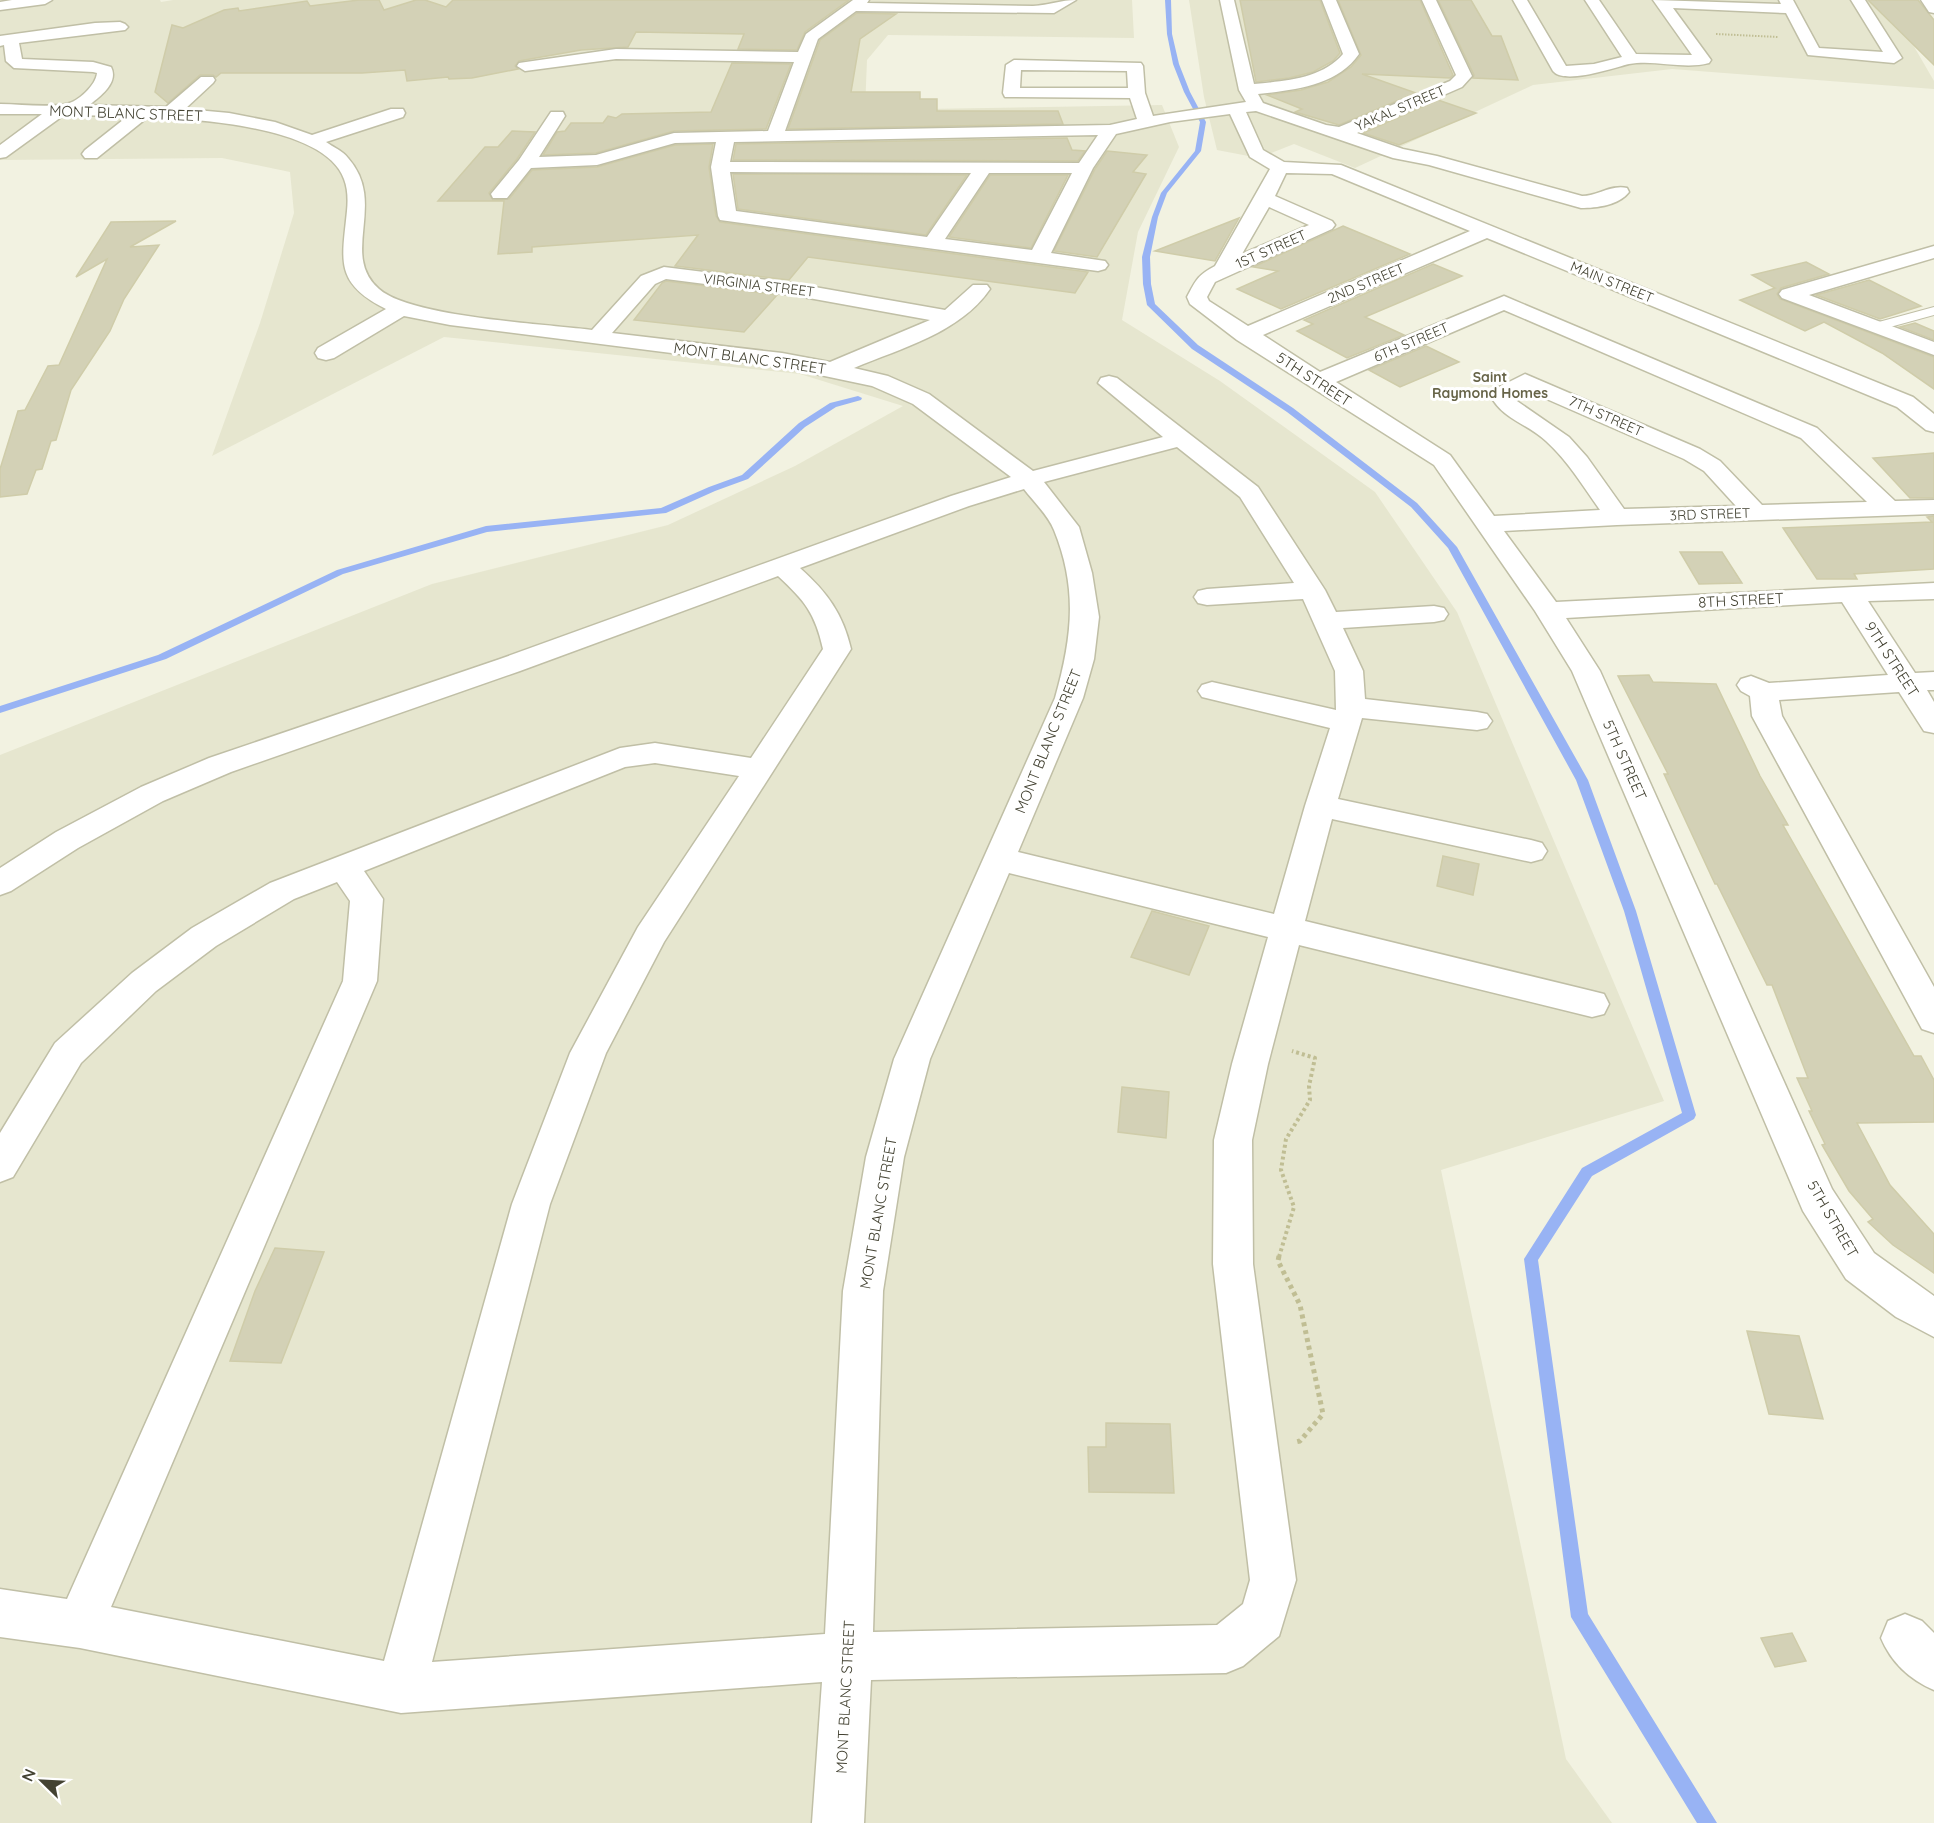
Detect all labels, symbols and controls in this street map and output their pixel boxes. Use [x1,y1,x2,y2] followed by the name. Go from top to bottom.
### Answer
[1352,81,1448,135] street label: YAKAL STREET
[49,101,203,125] street label: MONT BLANC STREET
[1233,225,1309,273] street label: 1ST STREET
[1568,257,1656,307] street label: MAIN STREET
[1325,259,1407,307] street label: 2ND STREET
[702,269,816,301] street label: VIRGINIA STREET
[1371,318,1451,366] street label: 6TH STREET
[672,338,828,378] street label: MONT BLANC STREET
[1273,348,1355,410] street label: 5TH STREET
[1432,368,1548,402] district label: Saint Raymond Homes
[1566,392,1646,440] street label: 7TH STREET
[1669,504,1751,524] street label: 3RD STREET
[1698,588,1784,612] street label: 8TH STREET
[1861,618,1923,700] street label: 9TH STREET
[1010,666,1086,816] street label: MONT BLANC STREET
[1599,717,1651,803] street label: 5TH STREET
[855,1136,901,1290] street label: MONT BLANC STREET
[1803,1177,1863,1261] street label: 5TH STREET
[831,1620,859,1774] street label: MONT BLANC STREET
[12,1751,72,1811] north arrow
[17,1765,40,1784] text: N

